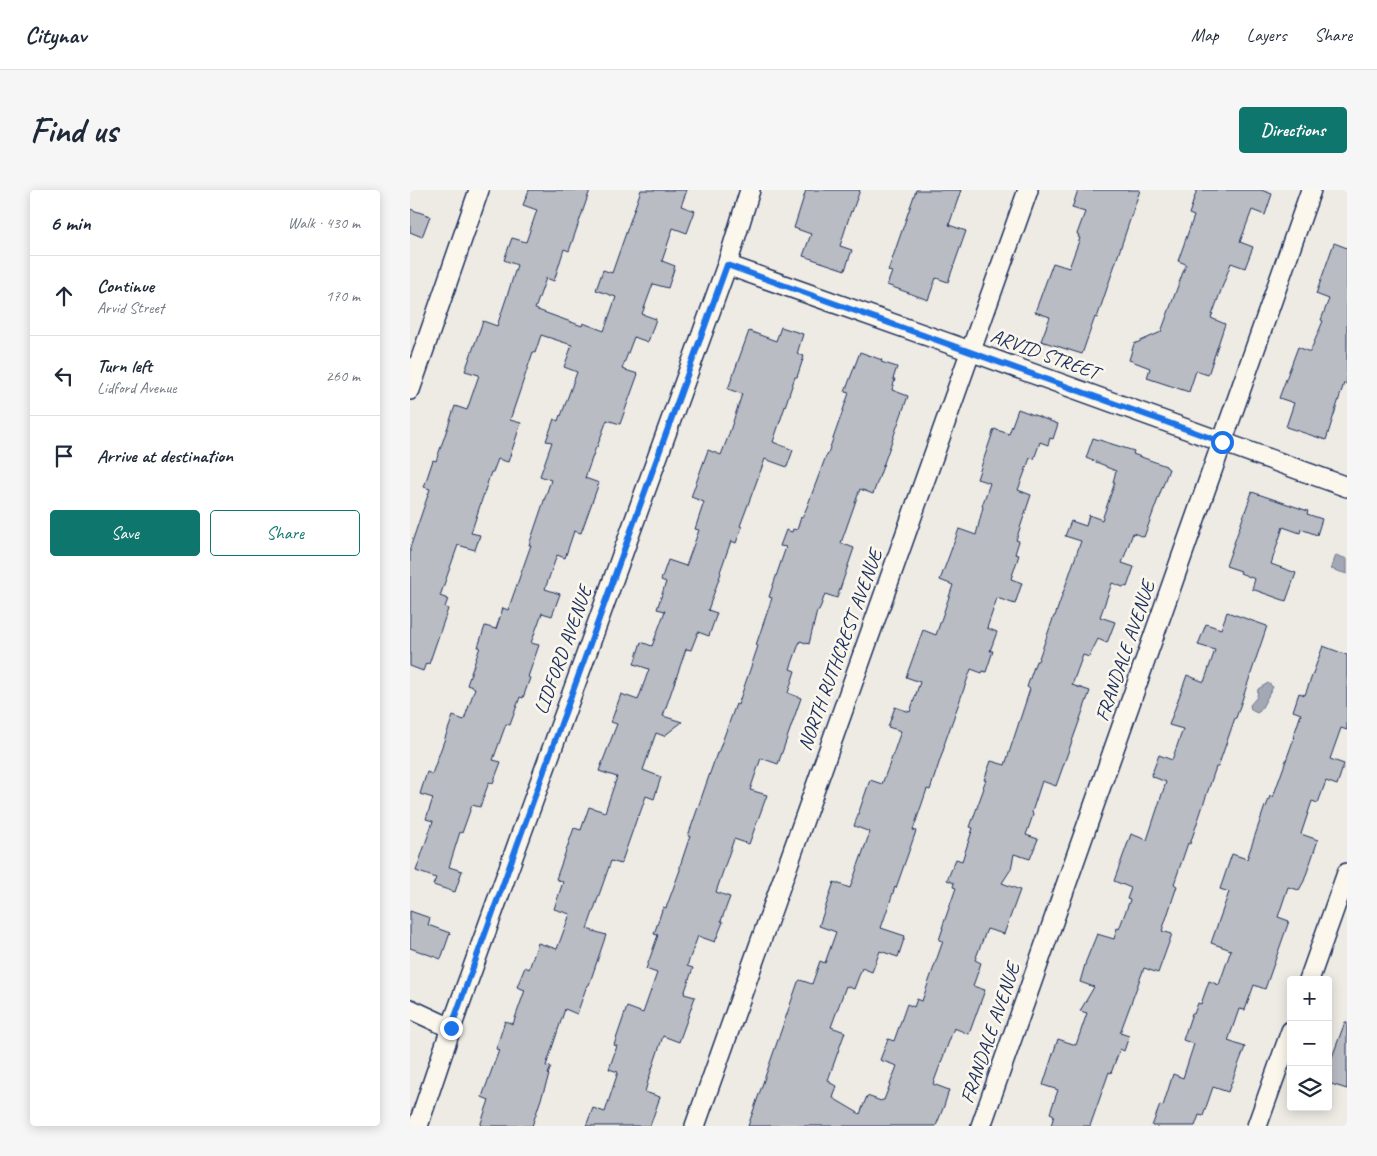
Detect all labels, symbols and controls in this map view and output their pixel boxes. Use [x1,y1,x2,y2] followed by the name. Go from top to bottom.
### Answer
[25,20,86,50] text: Citynav
[1191,24,1219,46] text: Map
[1247,24,1286,46] text: Layers
[1314,24,1352,46] text: Share
[1239,107,1347,153] button: Directions
[30,108,117,153] text: Find us
[50,210,91,236] text: 6 min
[288,213,360,233] text: Walk · 430 m
[97,274,154,298] text: Continue
[50,282,78,310] icon: ahead
[326,286,360,306] text: 170 m
[97,298,164,318] text: Arvid Street
[987,323,1106,386] street label: ARVID STREET
[97,354,152,378] text: Turn left
[50,362,78,390] icon: left
[326,366,360,386] text: 260 m
[97,378,176,398] text: Lidford Avenue
[1211,431,1234,454] route start
[50,442,78,470] icon: arrive
[97,444,233,468] text: Arrive at destination
[50,510,200,556] button: Save
[210,510,360,556] button: Share
[792,544,889,754] street label: NORTH RUTHCREST AVENUE
[1089,575,1161,724] street label: FRANDALE AVENUE
[528,580,599,717] street label: LIDFORD AVENUE
[954,957,1026,1106] street label: FRANDALE AVENUE
[1287,976,1332,1111] map controls
[1287,976,1332,1021] button: +
[440,1017,463,1040] route end
[1287,1021,1332,1066] button: −
[1287,1066,1332,1111] button: layers

